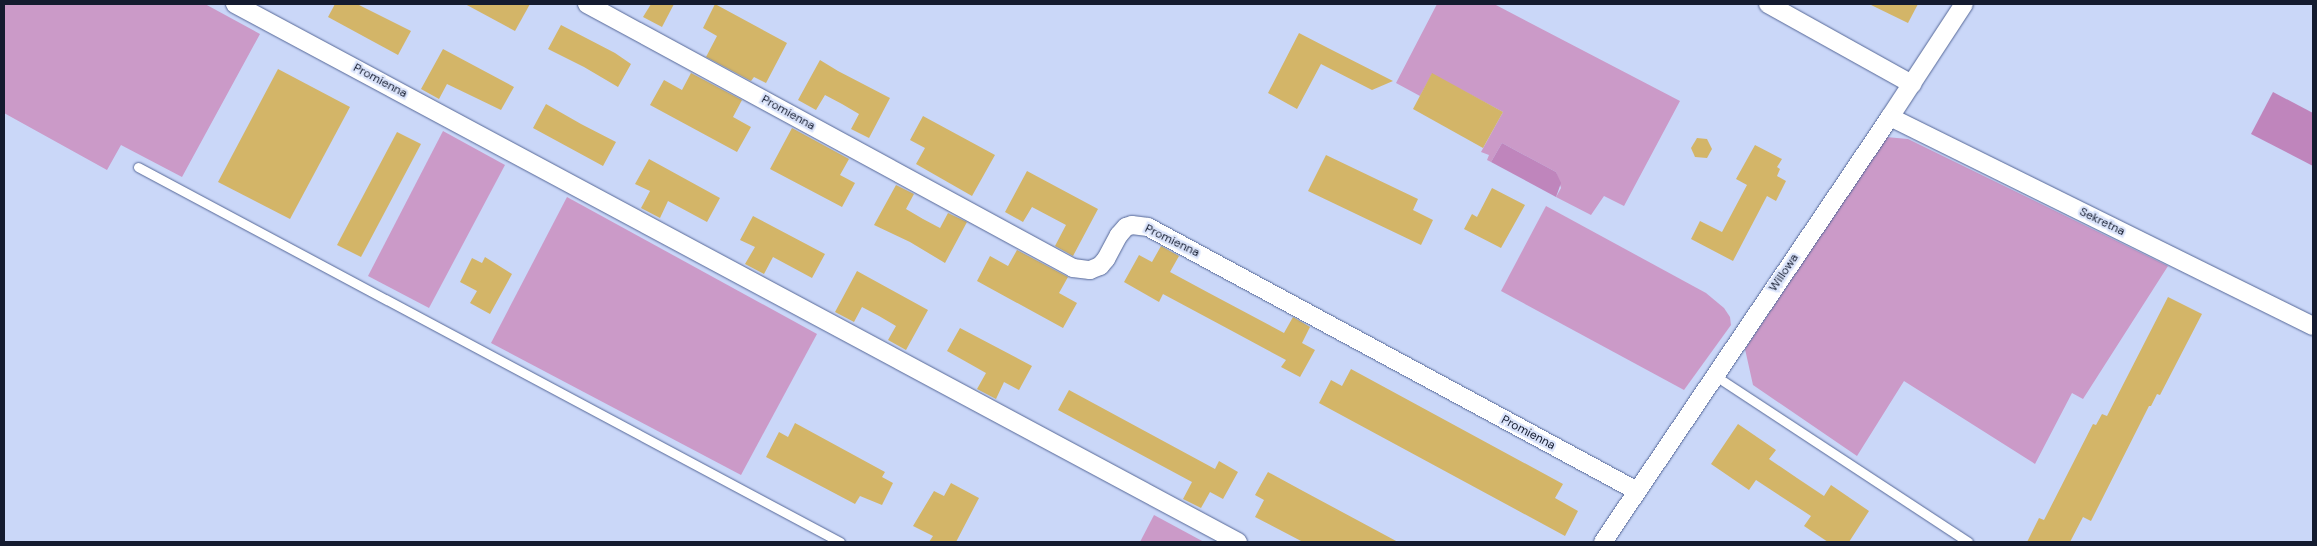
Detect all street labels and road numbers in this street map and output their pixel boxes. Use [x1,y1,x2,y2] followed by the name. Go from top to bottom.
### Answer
[351,61,409,101] street label: Promienna
[759,92,817,134] street label: Promienna
[2077,205,2127,239] street label: Sekretna
[1142,222,1202,260] street label: Promienna
[1766,251,1802,295] street label: Willowa
[1499,413,1557,453] street label: Promienna

